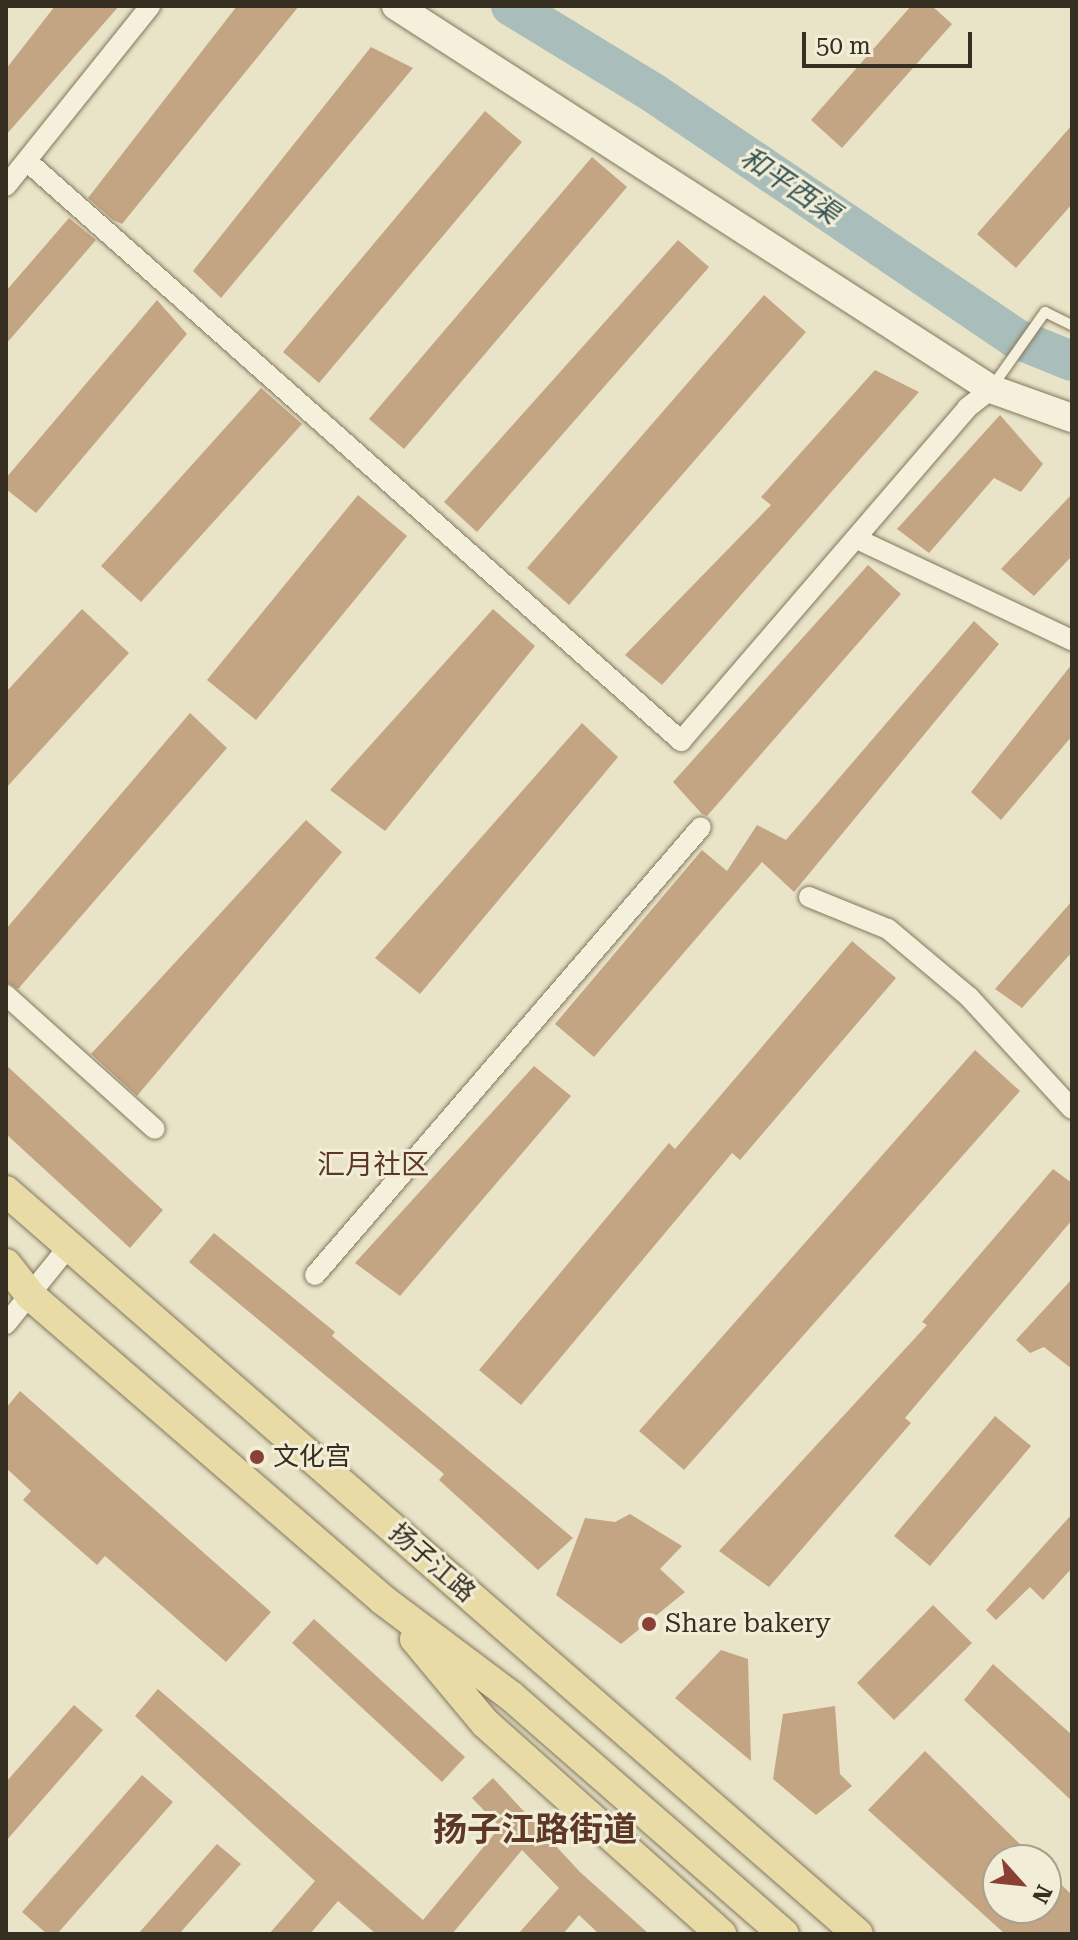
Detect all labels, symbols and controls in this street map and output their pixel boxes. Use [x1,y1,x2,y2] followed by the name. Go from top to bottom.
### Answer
[806,16,976,66] scale bar
[816,32,871,60] text: 50 m
[734,141,846,231] water label: 和平西渠
[317,1148,429,1182] district label: 汇月社区
[273,1441,351,1473] place label: 文化宫
[248,1448,266,1466] marker: 文化宫
[383,1517,481,1609] street label: 扬子江路
[665,1608,831,1640] place label: Share bakery
[640,1615,658,1633] marker: Share bakery
[433,1810,637,1850] district label: 扬子江路街道
[982,1844,1062,1924] north arrow
[1027,1881,1057,1907] text: N

